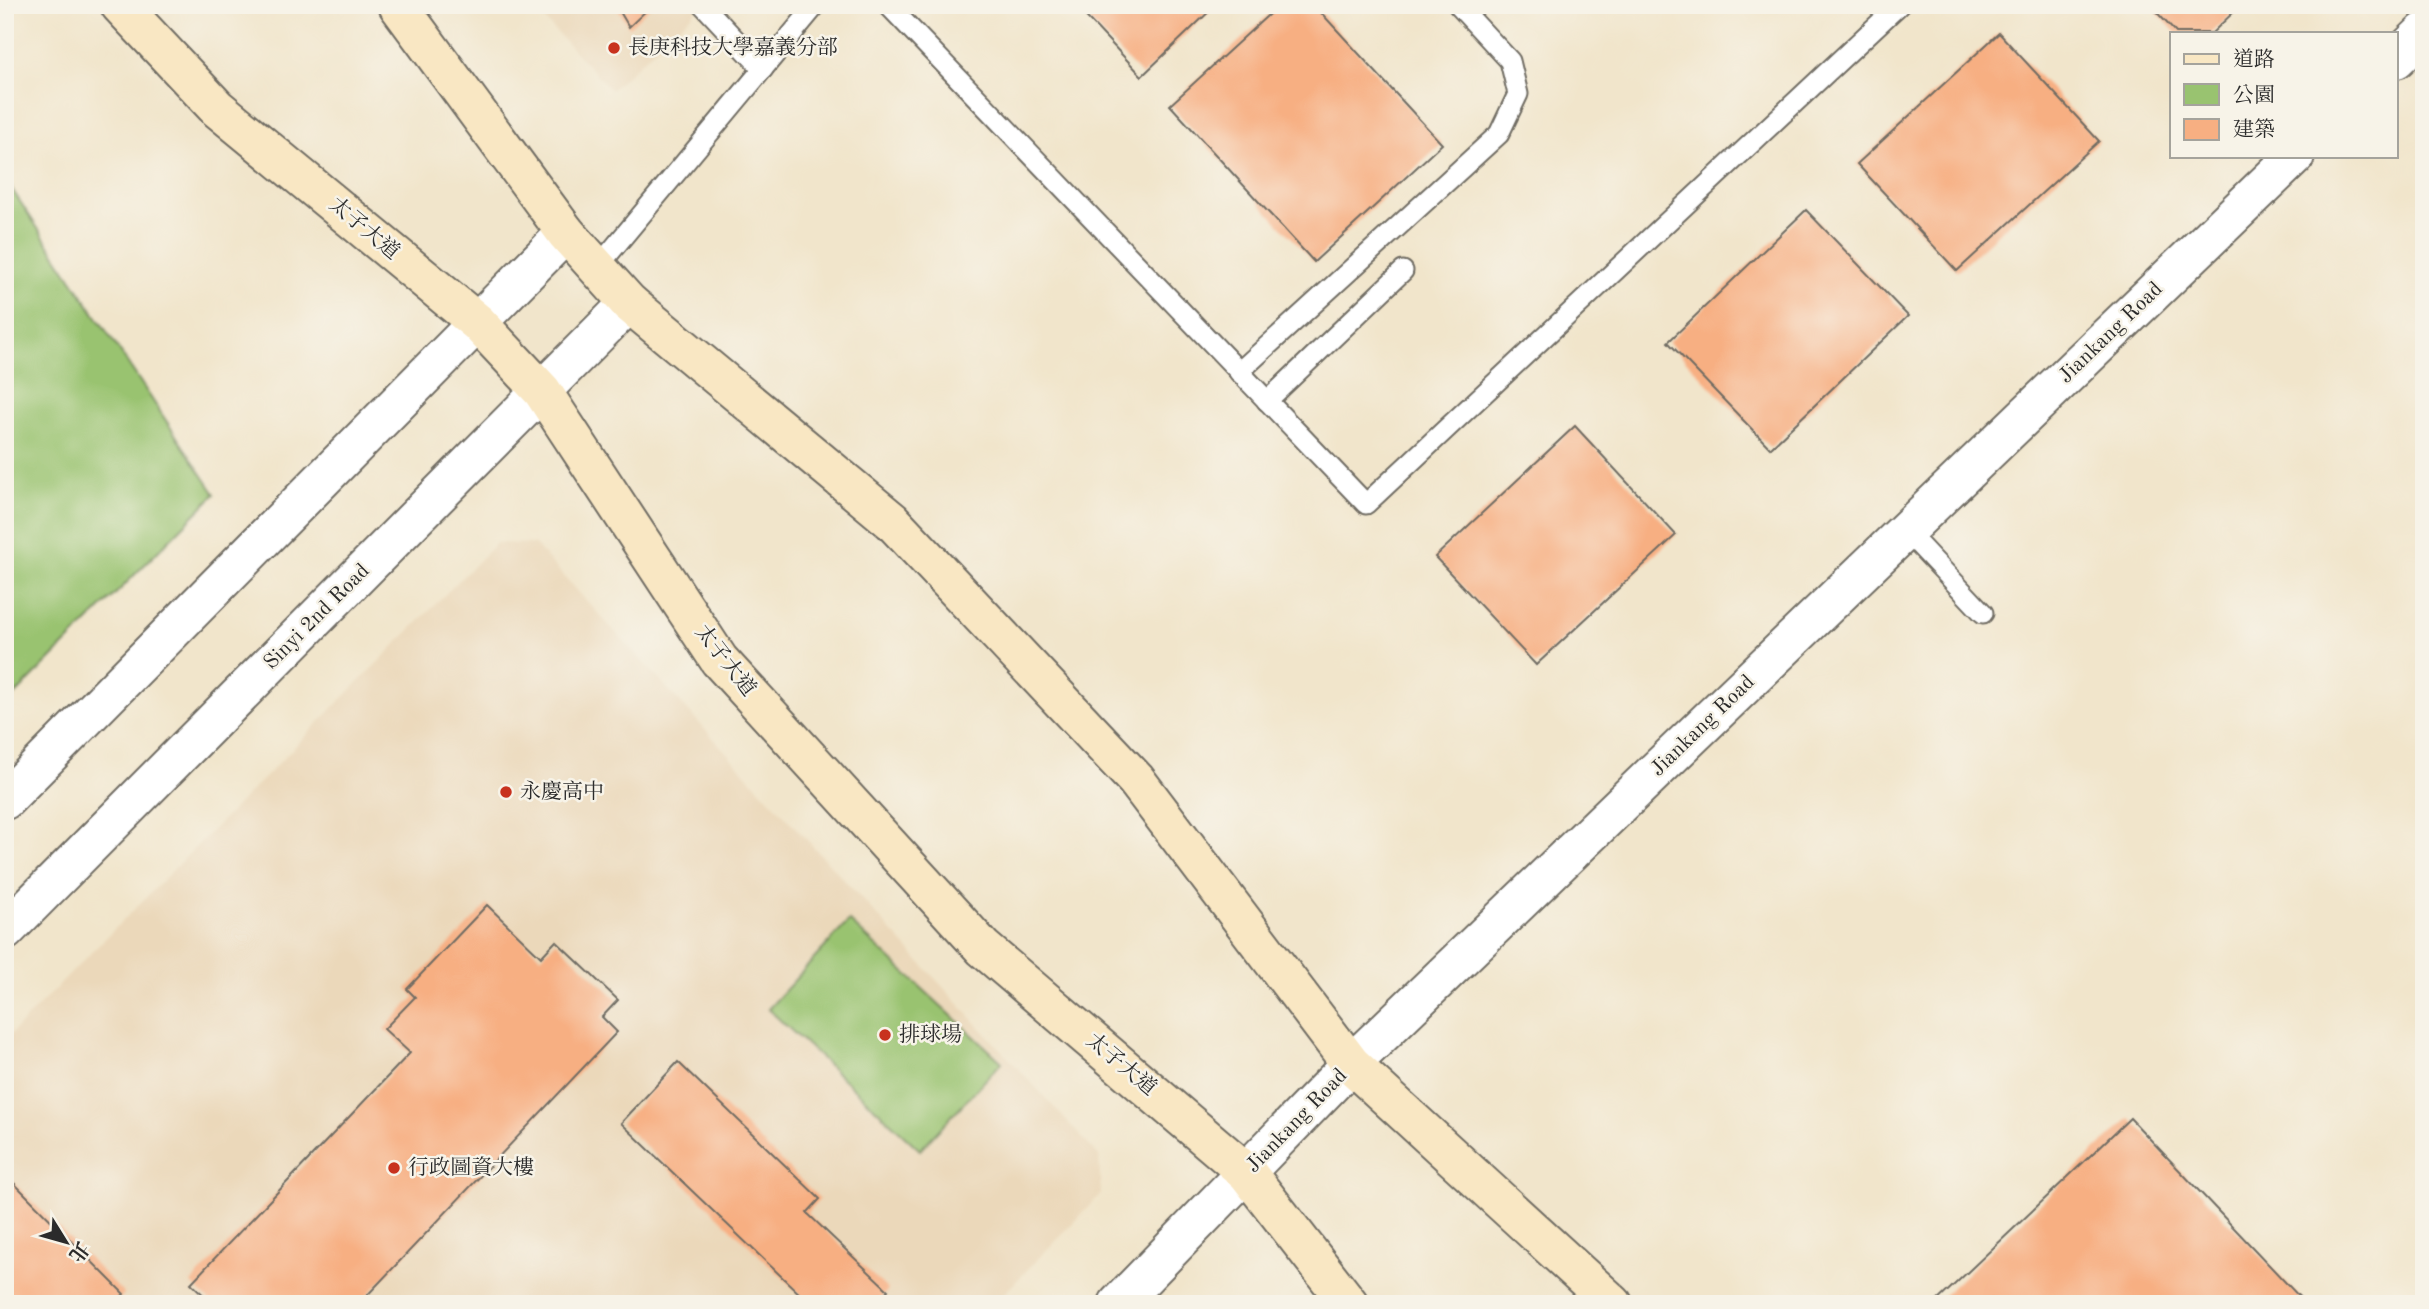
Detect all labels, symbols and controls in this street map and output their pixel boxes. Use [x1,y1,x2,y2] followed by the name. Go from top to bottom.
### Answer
[2170,32,2398,158] legend
[628,36,838,59] place label: 長庚科技大學嘉義分部
[606,40,622,56] marker: 長庚科技大學嘉義分部
[2233,48,2275,71] text: 道路
[2233,83,2275,107] text: 公園
[2233,118,2275,141] text: 建築
[325,192,404,264] street label: 太子大道
[2055,278,2167,388] street label: Jiankang Road
[260,560,374,674] street label: Sinyi 2nd Road
[691,620,761,701] street label: 太子大道
[1647,671,1759,781] street label: Jiankang Road
[520,780,604,803] place label: 永慶高中
[498,784,514,800] marker: 永慶高中
[899,1023,962,1046] place label: 排球場
[877,1027,893,1043] marker: 排球場
[1082,1028,1161,1100] street label: 太子大道
[1242,1065,1352,1177] street label: Jiankang Road
[408,1156,534,1179] place label: 行政圖資大樓
[386,1160,402,1176] marker: 行政圖資大樓
[32,1208,102,1278] north arrow
[64,1237,92,1265] text: 北

